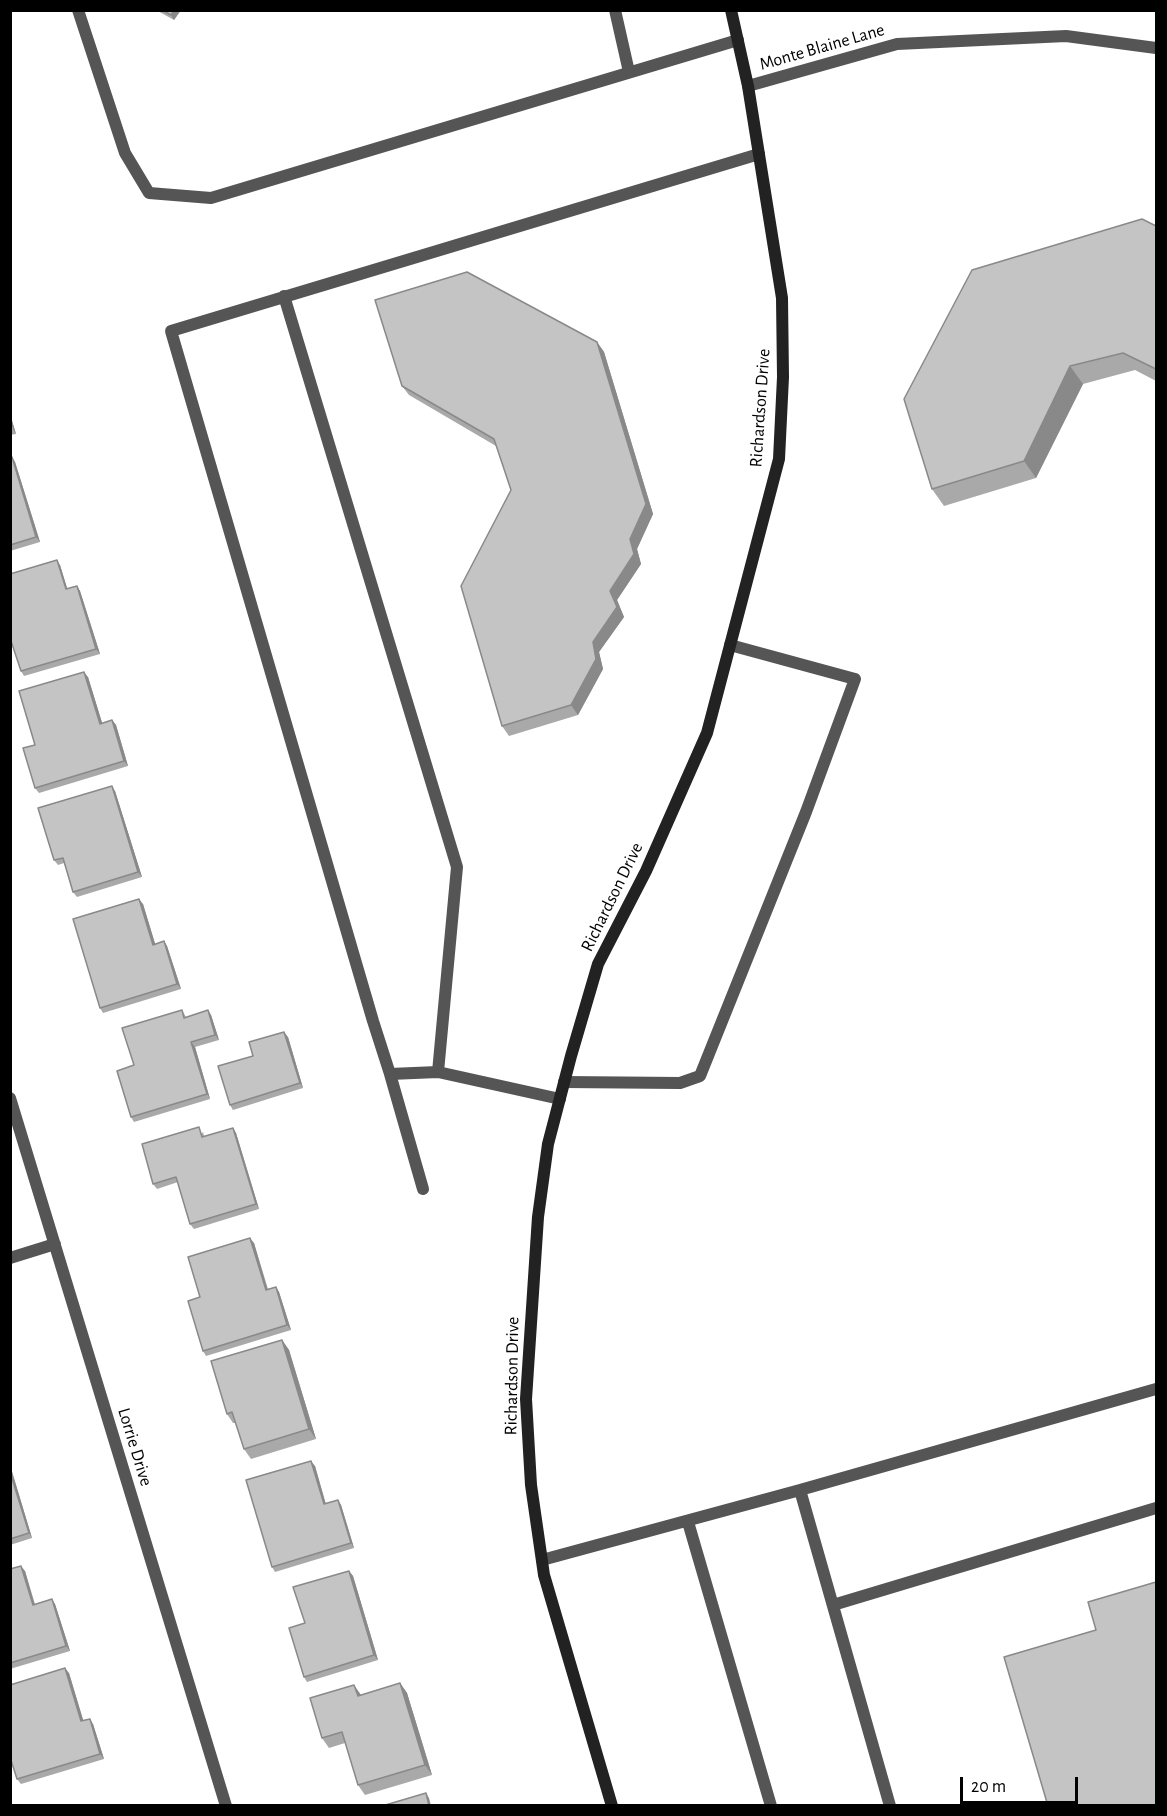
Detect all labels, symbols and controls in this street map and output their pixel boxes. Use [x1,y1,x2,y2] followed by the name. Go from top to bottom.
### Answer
[757,19,887,75] street label: Monte Blaine Lane
[745,348,775,468] street label: Richardson Drive
[576,839,648,955] street label: Richardson Drive
[500,1316,524,1436] street label: Richardson Drive
[113,1405,157,1489] street label: Lorrie Drive
[963,1765,1082,1803] scale bar
[971,1778,1006,1796] text: 20 m

